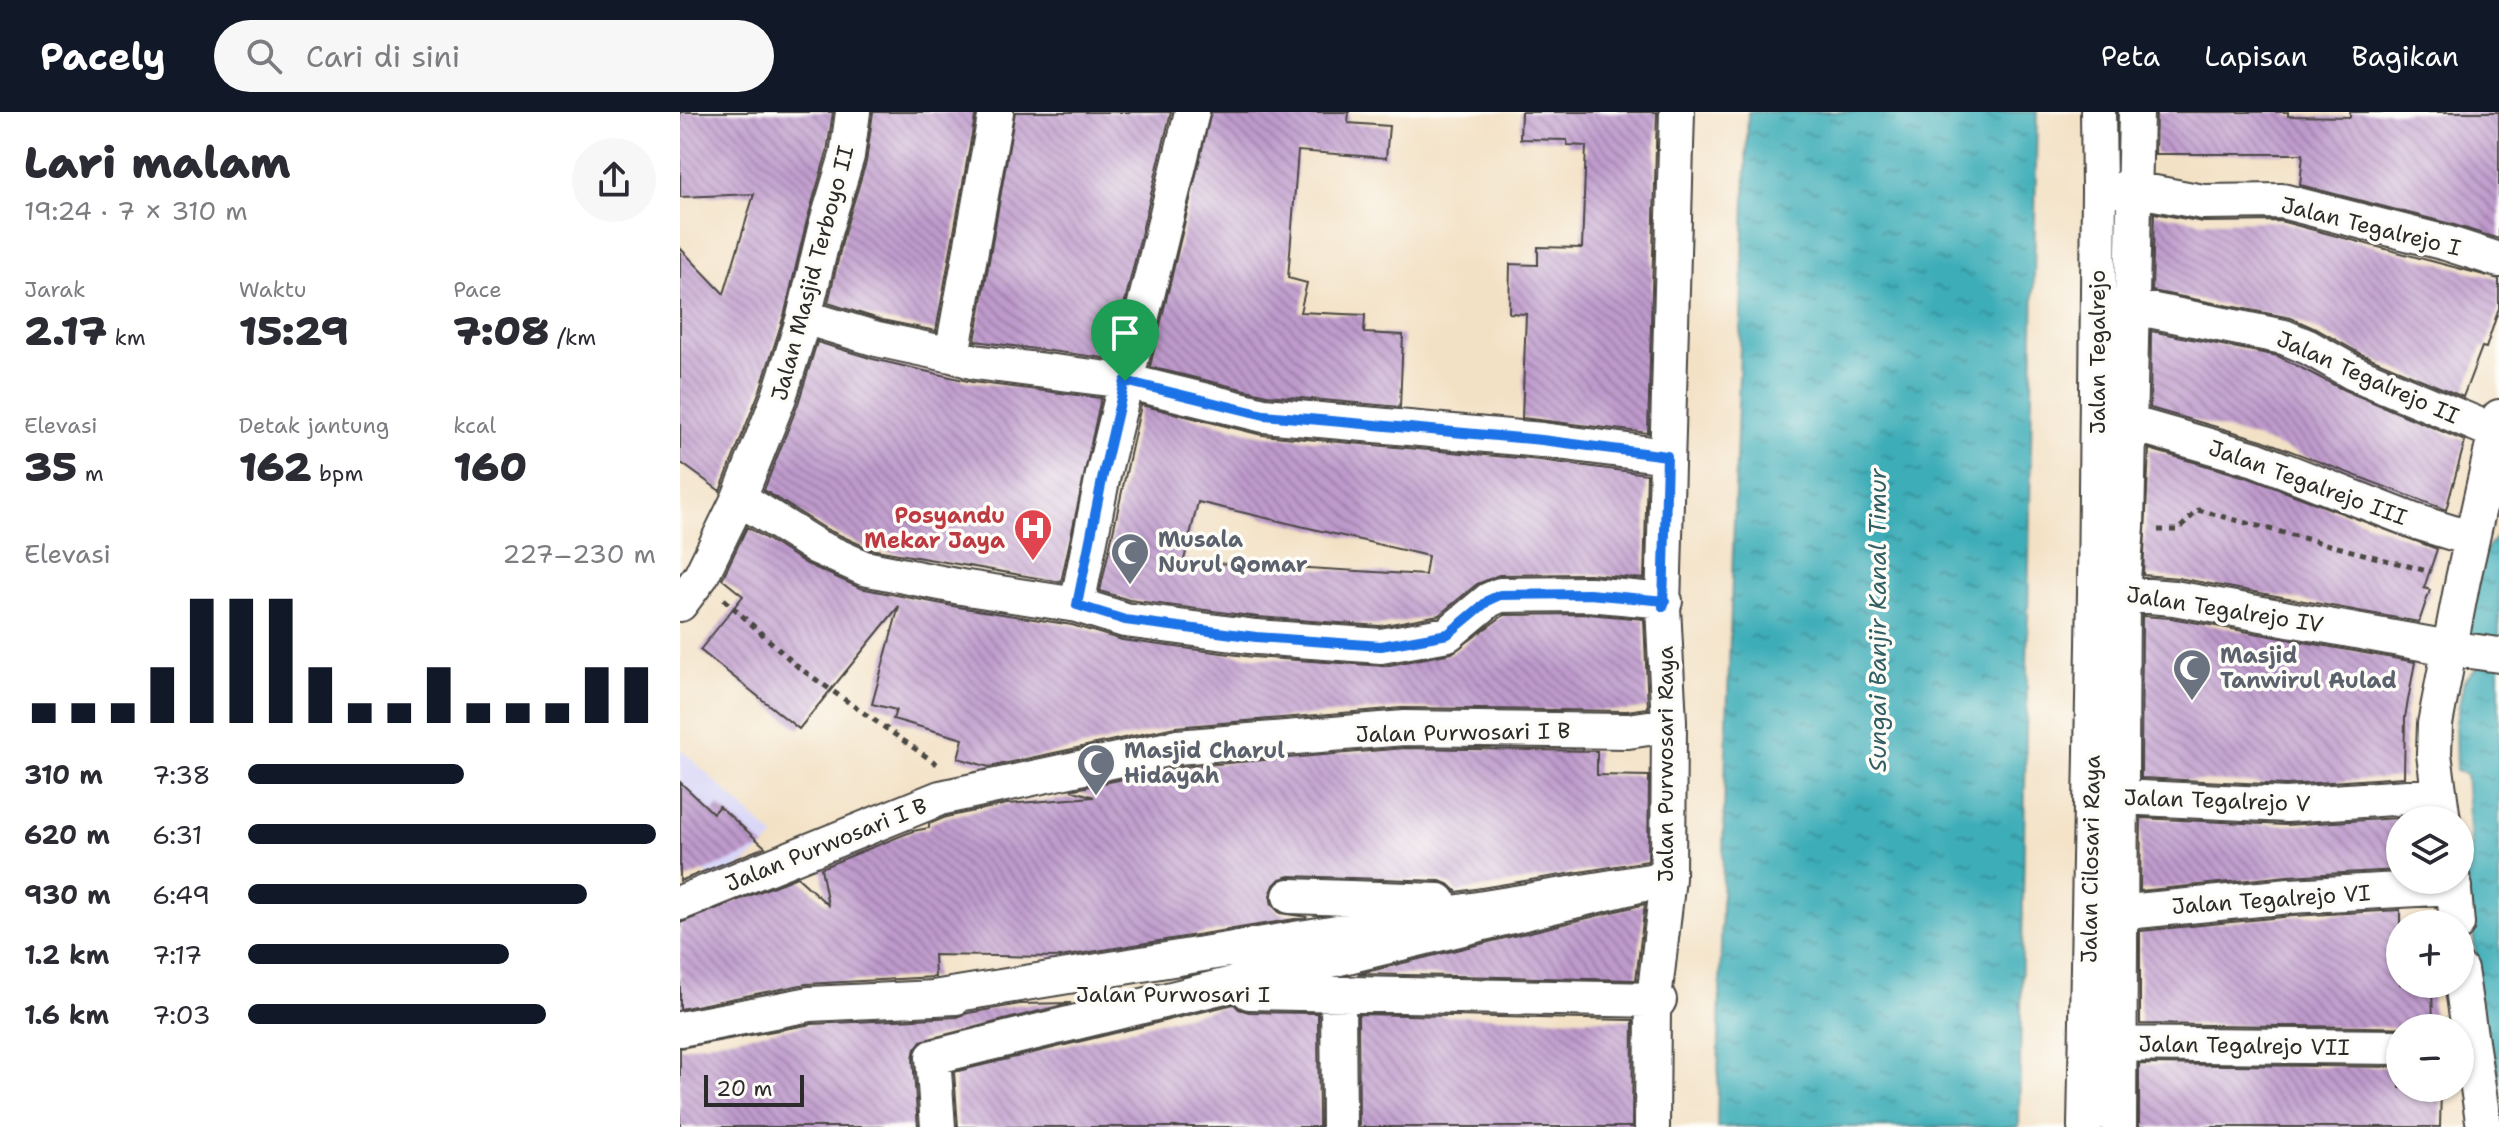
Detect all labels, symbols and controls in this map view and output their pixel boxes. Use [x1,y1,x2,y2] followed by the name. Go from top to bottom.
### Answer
[214,20,774,92] search box
[40,31,166,82] text: Pacely
[242,34,286,78] icon: search
[306,36,460,77] text: Cari di sini
[2101,37,2160,75] text: Peta
[2204,37,2308,75] text: Lapisan
[2352,37,2459,75] text: Bagikan
[24,133,291,192] text: Lari malam
[572,138,656,222] button: share
[764,142,860,404] street label: Jalan Masjid Terboyo II
[2278,190,2464,263] street label: Jalan Tegalrejo I
[24,193,248,228] text: 19:24 · 7 × 310 m
[2083,270,2112,434] street label: Jalan Tegalrejo
[24,275,86,304] text: Jarak
[239,275,306,304] text: Waktu
[453,275,502,304] text: Pace
[1091,299,1159,381] pin
[24,304,107,358] text: 2.17
[239,304,349,358] text: 15:29
[453,304,549,358] text: 7:08
[1103,311,1147,355] icon: arrive
[107,323,146,352] text: km
[549,323,596,352] text: /km
[2272,324,2464,431] street label: Jalan Tegalrejo II
[24,411,98,440] text: Elevasi
[239,411,389,440] text: Detak jantung
[453,411,496,440] text: kcal
[2205,433,2411,532] street label: Jalan Tegalrejo III
[24,440,77,494] text: 35
[239,440,312,494] text: 162
[453,440,527,494] text: 160
[77,459,104,488] text: m
[312,459,363,488] text: bpm
[1862,467,1894,772] water label: Sungai Banjir Kanal Timur
[864,501,1005,555] place label: Posyandu Mekar Jaya
[1012,507,1054,562] hospital icon: Posyandu Mekar Jaya
[1158,525,1308,579] place label: Musala Nurul Qomar
[1109,531,1151,586] mosque icon: Musala Nurul Qomar
[24,536,111,571] text: Elevasi
[502,536,656,571] text: 227–230 m
[2125,580,2325,639] street label: Jalan Tegalrejo IV
[2220,641,2397,695] place label: Masjid Tanwirul Aulad
[1651,645,1680,882] street label: Jalan Purwosari Raya
[2171,647,2213,702] mosque icon: Masjid Tanwirul Aulad
[1355,716,1571,749] street label: Jalan Purwosari I B
[1124,736,1285,790] place label: Masjid Charul Hidayah
[1075,742,1117,797] mosque icon: Masjid Charul Hidayah
[2074,754,2107,963] street label: Jalan Cilosari Raya
[24,757,103,792] text: 310 m
[152,757,211,792] text: 7:38
[2123,783,2311,818] street label: Jalan Tegalrejo V
[721,791,931,898] street label: Jalan Purwosari I B
[2386,806,2474,1102] map controls
[2386,806,2474,894] button: layers
[24,817,110,852] text: 620 m
[152,817,203,852] text: 6:31
[24,877,111,912] text: 930 m
[152,877,210,912] text: 6:49
[2171,878,2371,921] street label: Jalan Tegalrejo VI
[2386,910,2474,998] button: +
[24,937,109,972] text: 1.2 km
[152,937,202,972] text: 7:17
[1076,980,1270,1009] street label: Jalan Purwosari I
[24,997,109,1032] text: 1.6 km
[152,997,211,1032] text: 7:03
[2386,1014,2474,1102] button: −
[2138,1029,2350,1062] street label: Jalan Tegalrejo VII
[704,1071,804,1107] scale bar
[716,1074,773,1103] text: 20 m

